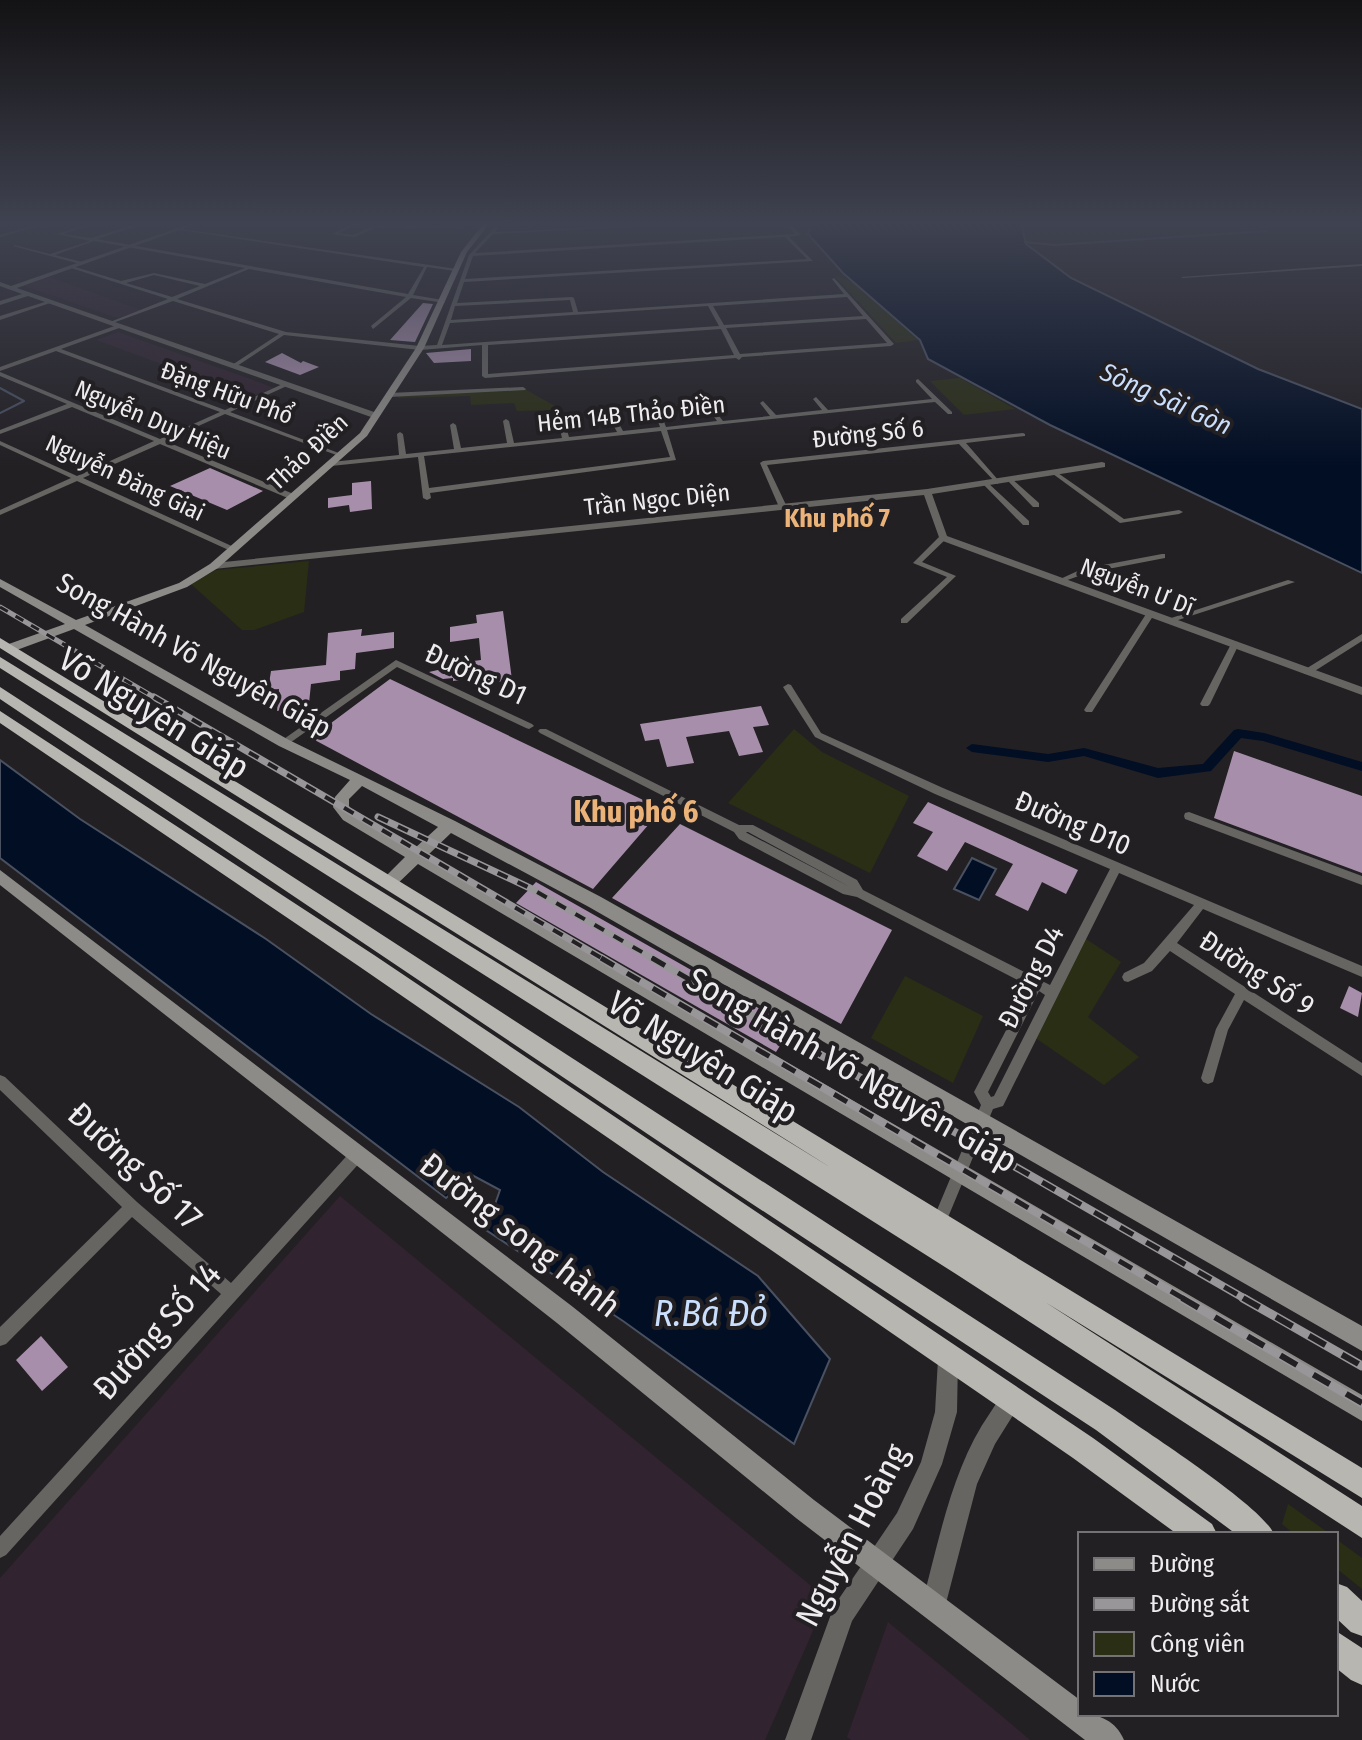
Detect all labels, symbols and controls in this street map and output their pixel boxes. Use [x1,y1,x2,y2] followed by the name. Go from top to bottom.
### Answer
[157,354,298,430] street label: Đặng Hữu Phổ
[1095,356,1236,442] water label: Sông Sài Gòn
[71,375,235,465] street label: Nguyễn Duy Hiệu
[536,390,726,438] street label: Hẻm 14B Thảo Điền
[262,408,354,496] street label: Thảo Điền
[811,414,925,454] street label: Đường Số 6
[41,429,209,527] street label: Nguyễn Đăng Giai
[583,478,731,522] street label: Trần Ngọc Diện
[784,502,890,534] district label: Khu phố 7
[1076,553,1199,622] street label: Nguyễn Ư Dĩ
[51,566,337,744] street label: Song Hành Võ Nguyên Giáp
[420,636,532,712] street label: Đường D1
[51,638,257,788] street label: Võ Nguyên Giáp
[1010,784,1136,862] street label: Đường D10
[574,792,698,830] district label: Khu phố 6
[991,920,1071,1034] street label: Đường D4
[1194,924,1320,1022] street label: Đường Số 9
[680,959,1024,1181] street label: Song Hành Võ Nguyên Giáp
[600,982,806,1132] street label: Võ Nguyên Giáp
[59,1094,211,1238] street label: Đường Số 17
[412,1144,628,1326] street label: Đường song hành
[85,1254,229,1408] street label: Đường Số 14
[654,1292,768,1336] water label: R.Bá Đỏ
[787,1437,917,1633] street label: Nguyễn Hoàng
[1078,1532,1338,1716] legend
[1150,1550,1215,1578] text: Đường
[1150,1589,1249,1618] text: Đường sắt
[1150,1630,1245,1658] text: Công viên
[1150,1670,1200,1698] text: Nước

